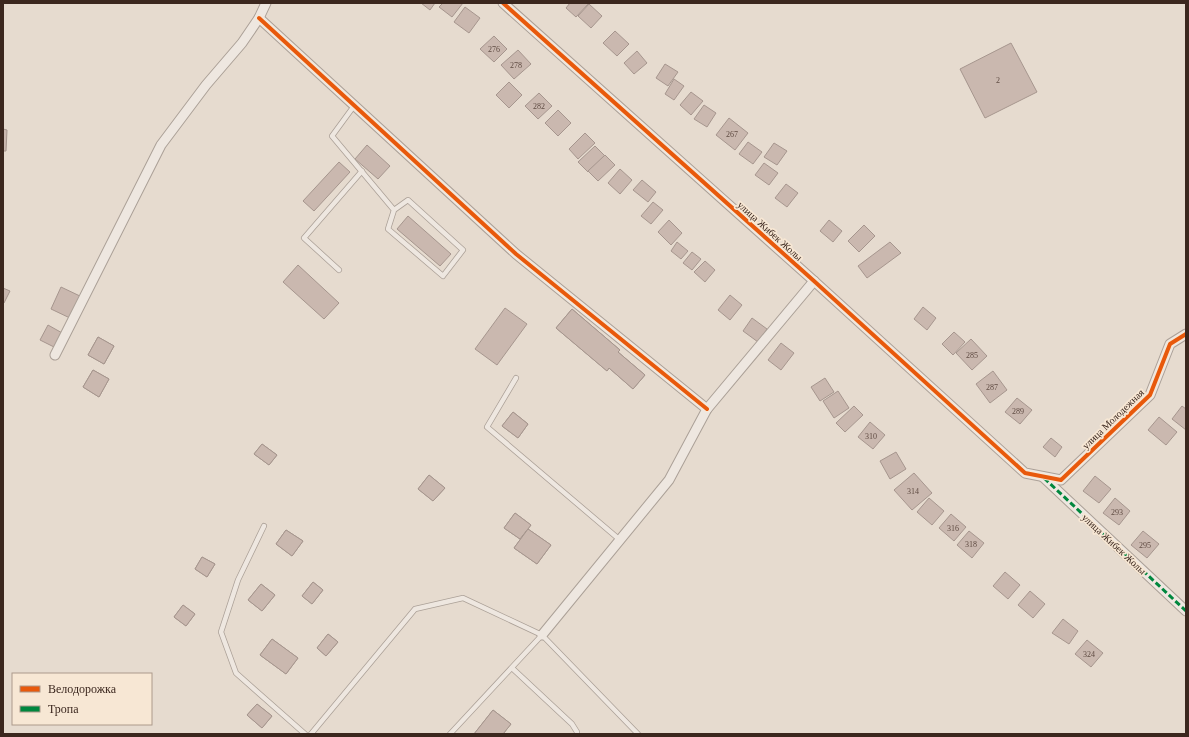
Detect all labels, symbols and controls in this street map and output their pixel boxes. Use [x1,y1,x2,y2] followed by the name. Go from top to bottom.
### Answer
[488,45,500,54] house number: 276
[510,61,522,70] house number: 278
[996,76,1000,85] house number: 2
[533,102,545,111] house number: 282
[726,130,738,139] house number: 267
[735,199,805,263] street label: улица Жибек Жолы
[966,351,978,360] house number: 285
[986,383,998,392] house number: 287
[1080,387,1146,451] street label: улица Молодежная
[1012,407,1024,416] house number: 289
[865,432,877,441] house number: 310
[907,487,919,496] house number: 314
[1111,508,1123,517] house number: 293
[1080,512,1148,577] street label: улица Жибек Жолы
[947,524,959,533] house number: 316
[965,540,977,549] house number: 318
[1139,541,1151,550] house number: 295
[1083,650,1095,659] house number: 324
[12,673,152,725] legend
[48,682,117,696] text: Велодорожка
[48,702,79,716] text: Тропа

